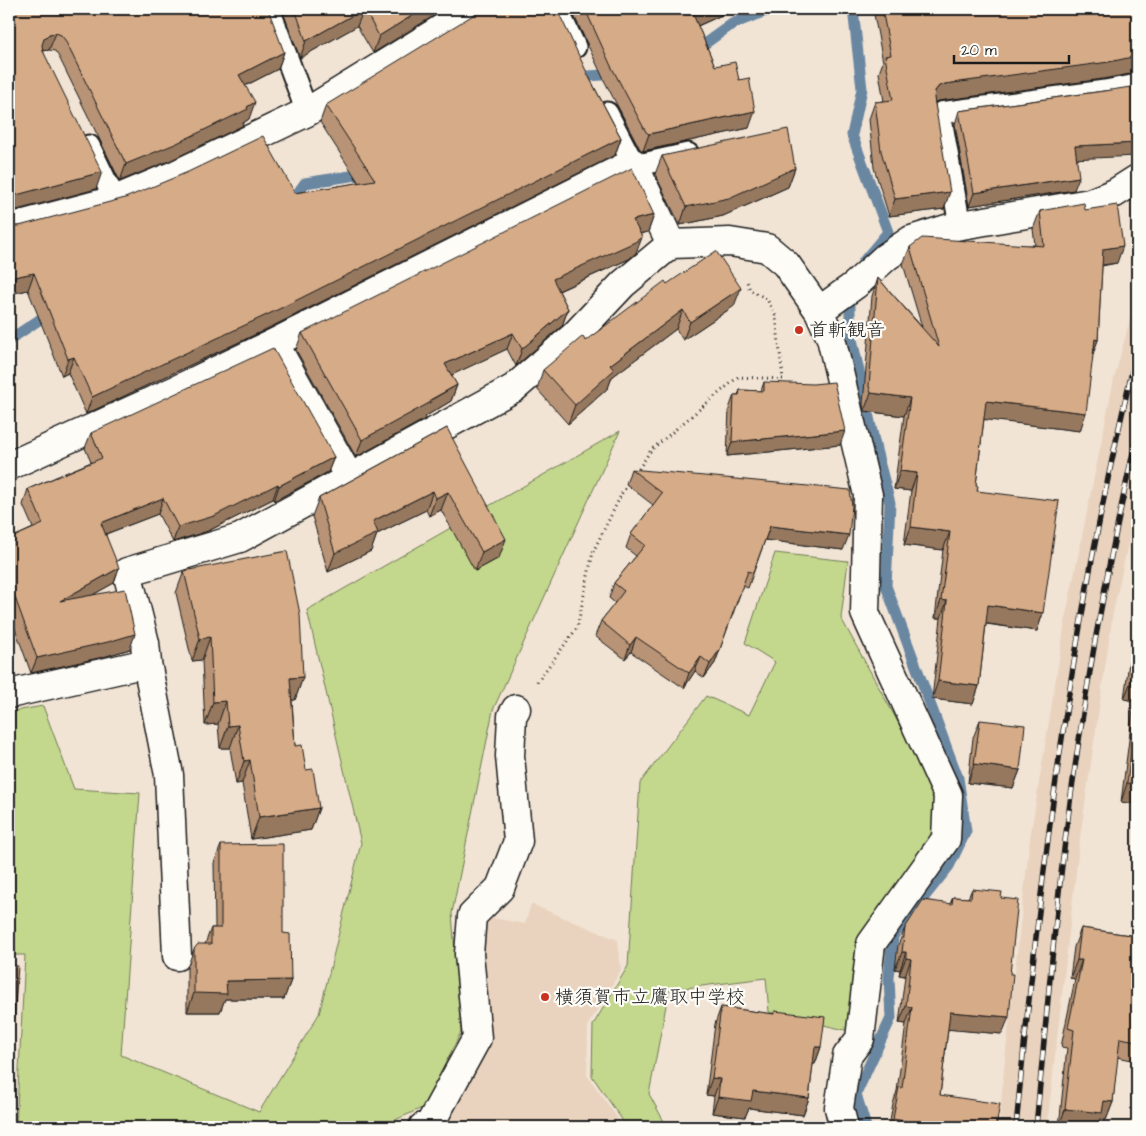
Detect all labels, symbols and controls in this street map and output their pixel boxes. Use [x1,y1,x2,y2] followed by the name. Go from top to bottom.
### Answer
[954,32,1068,64] scale bar
[961,40,997,61] text: 20 m
[809,317,885,344] place label: 首斬観音
[793,324,805,336] marker: 首斬観音
[555,984,745,1011] place label: 横須賀市立鷹取中学校
[539,991,551,1003] marker: 横須賀市立鷹取中学校

